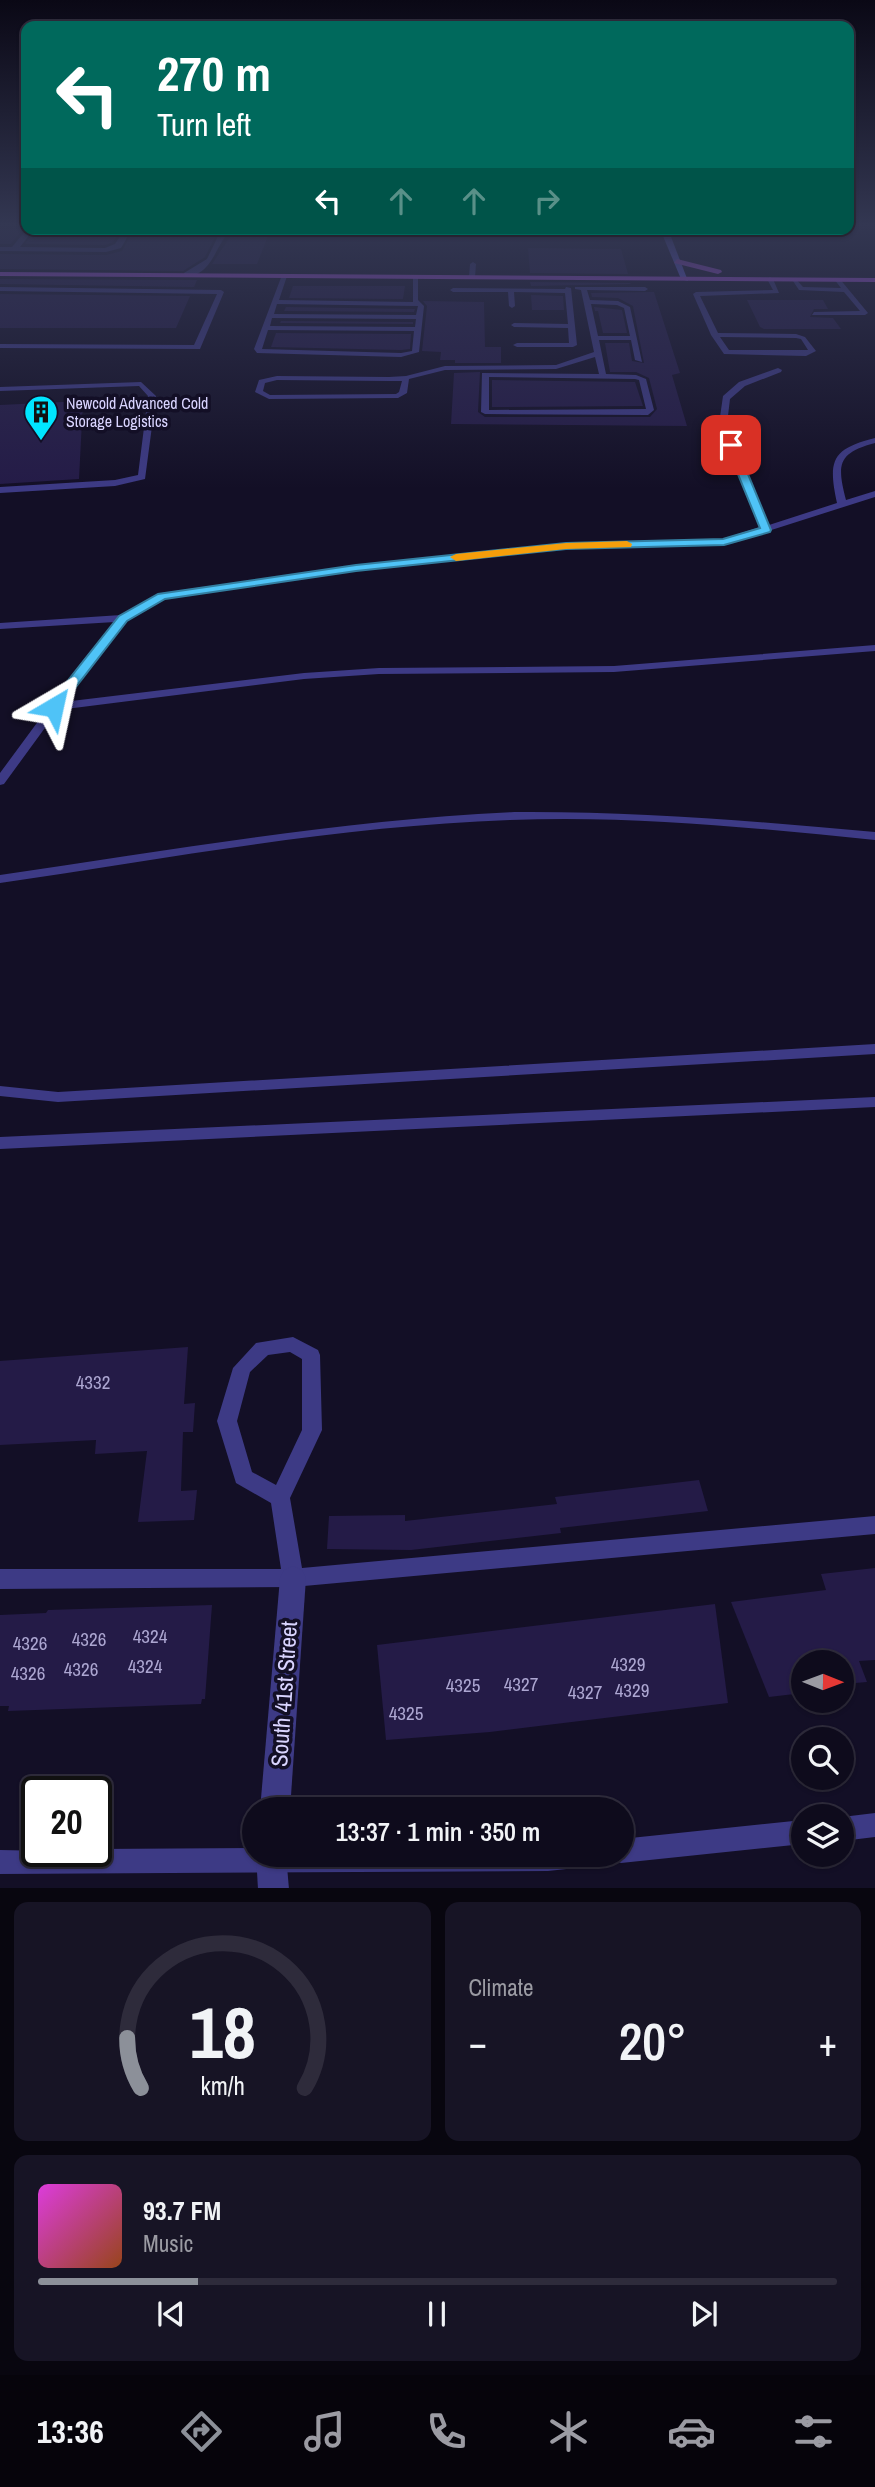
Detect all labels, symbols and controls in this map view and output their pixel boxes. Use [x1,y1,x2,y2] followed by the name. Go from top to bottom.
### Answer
[157,40,271,106] text: 270 m
[42,49,133,140] icon: left
[157,103,251,146] text: Turn left
[309,182,347,220] icon: left
[382,182,420,220] icon: ahead
[455,182,493,220] icon: ahead
[528,182,566,220] icon: right
[66,392,208,432] place label: Newcold Advanced Cold Storage Logistics
[22,393,60,442] building icon: Newcold Advanced Cold Storage Logistics
[701,415,761,475] pin
[712,426,750,464] icon: arrive
[17,670,91,744] position arrow
[76,1369,110,1395] house number: 4332
[263,1620,304,1768] street label: South 41st Street
[133,1623,168,1649] house number: 4324
[72,1626,106,1652] house number: 4326
[13,1630,47,1656] house number: 4326
[791,1650,854,1713] north arrow
[791,1650,854,1867] map controls
[611,1651,645,1677] house number: 4329
[128,1653,163,1679] house number: 4324
[64,1656,98,1682] house number: 4326
[11,1660,45,1686] house number: 4326
[504,1671,539,1697] house number: 4327
[446,1672,481,1698] house number: 4325
[615,1677,649,1703] house number: 4329
[568,1679,603,1705] house number: 4327
[389,1700,424,1726] house number: 4325
[791,1727,854,1790] button: search
[21,1776,112,1867] speed limit sign: 20
[791,1804,854,1867] button: layers
[336,1814,540,1849] text: 13:37 · 1 min · 350 m
[469,1972,533,2003] text: Climate
[189,1983,255,2081] text: 18
[619,2006,687,2076] text: 20°
[469,2017,487,2068] text: −
[819,2017,837,2068] text: +
[200,2068,244,2102] text: km/h
[143,2193,221,2228] text: 93.7 FM
[143,2228,193,2259] text: Music
[152,2295,190,2333] icon: previous
[418,2295,456,2333] icon: pause
[685,2295,723,2333] icon: next
[177,2407,226,2456] icon: directions
[300,2407,349,2456] icon: music
[422,2407,471,2456] icon: phone
[544,2407,593,2456] icon: climate
[667,2407,716,2456] icon: car
[789,2407,838,2456] icon: filters
[37,2410,104,2453] text: 13:36

